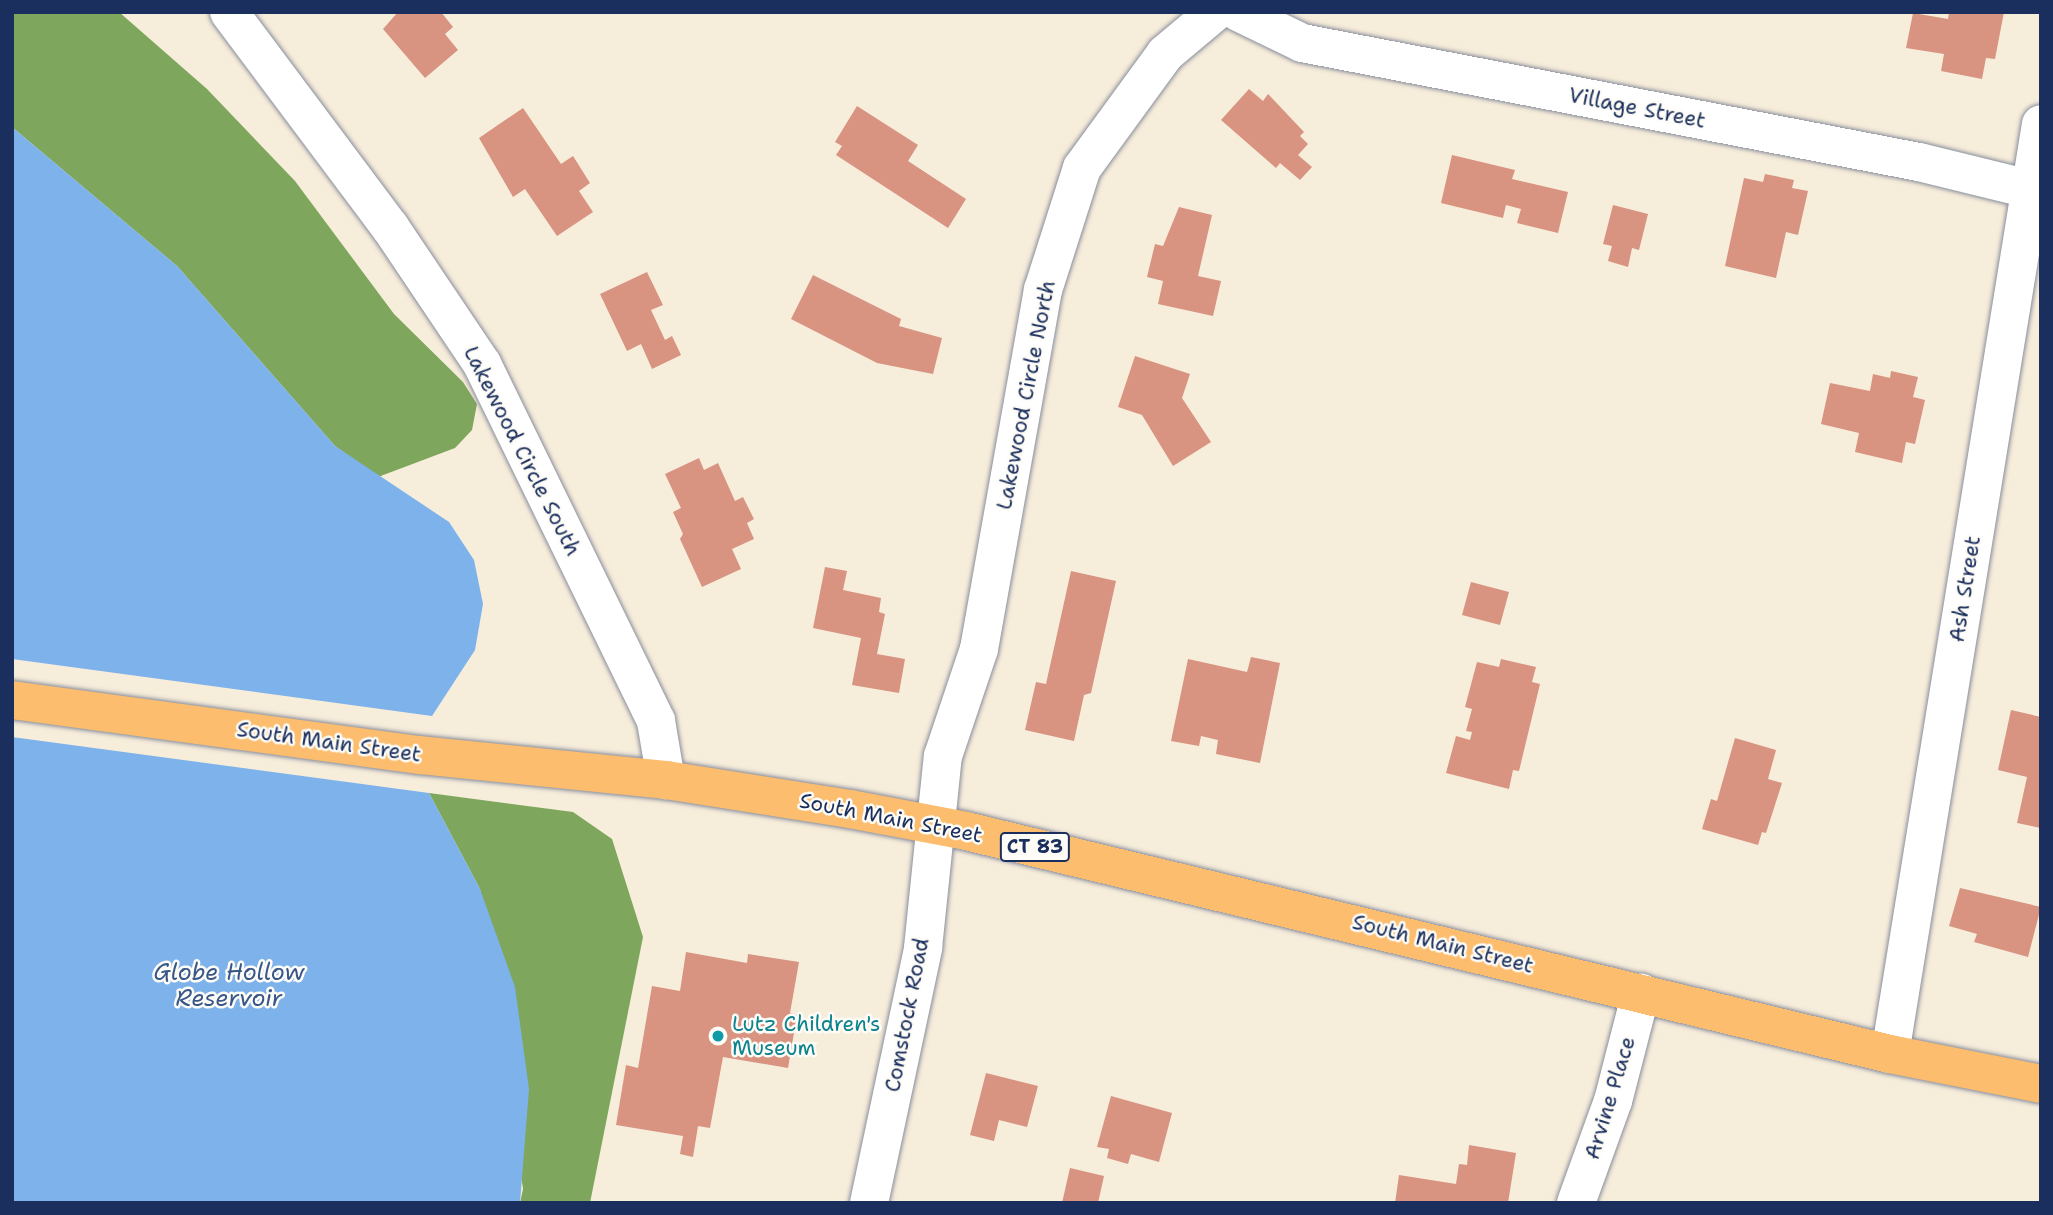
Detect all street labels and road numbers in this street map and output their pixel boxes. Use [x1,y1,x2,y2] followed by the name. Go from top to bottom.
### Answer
[1566,82,1708,134] street label: Village Street
[991,278,1061,512] street label: Lakewood Circle North
[458,342,586,560] street label: Lakewood Circle South
[1944,534,1986,644] street label: Ash Street
[235,717,423,767] street label: South Main Street
[797,788,985,848] street label: South Main Street
[998,832,1072,862] road number: CT 83
[1350,909,1536,979] street label: South Main Street
[880,936,934,1094] street label: Comstock Road
[1579,1034,1641,1162] street label: Arvine Place

